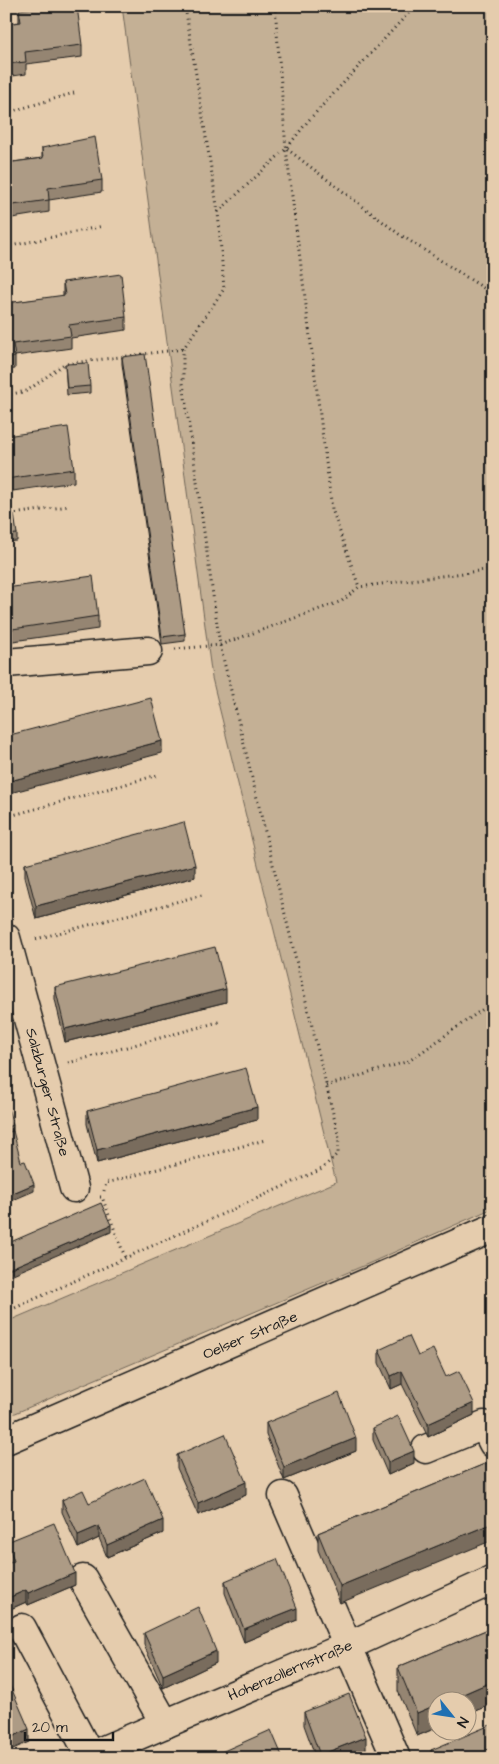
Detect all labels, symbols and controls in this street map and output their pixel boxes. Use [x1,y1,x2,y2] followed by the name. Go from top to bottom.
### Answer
[19,1026,75,1159] street label: Salzburger Straße
[200,1306,301,1365] street label: Oelser Straße
[225,1635,356,1706] street label: Hohenzollernstraße
[426,1692,476,1742] north arrow
[25,1709,112,1741] scale bar
[451,1713,473,1731] text: N
[32,1717,68,1738] text: 20 m

